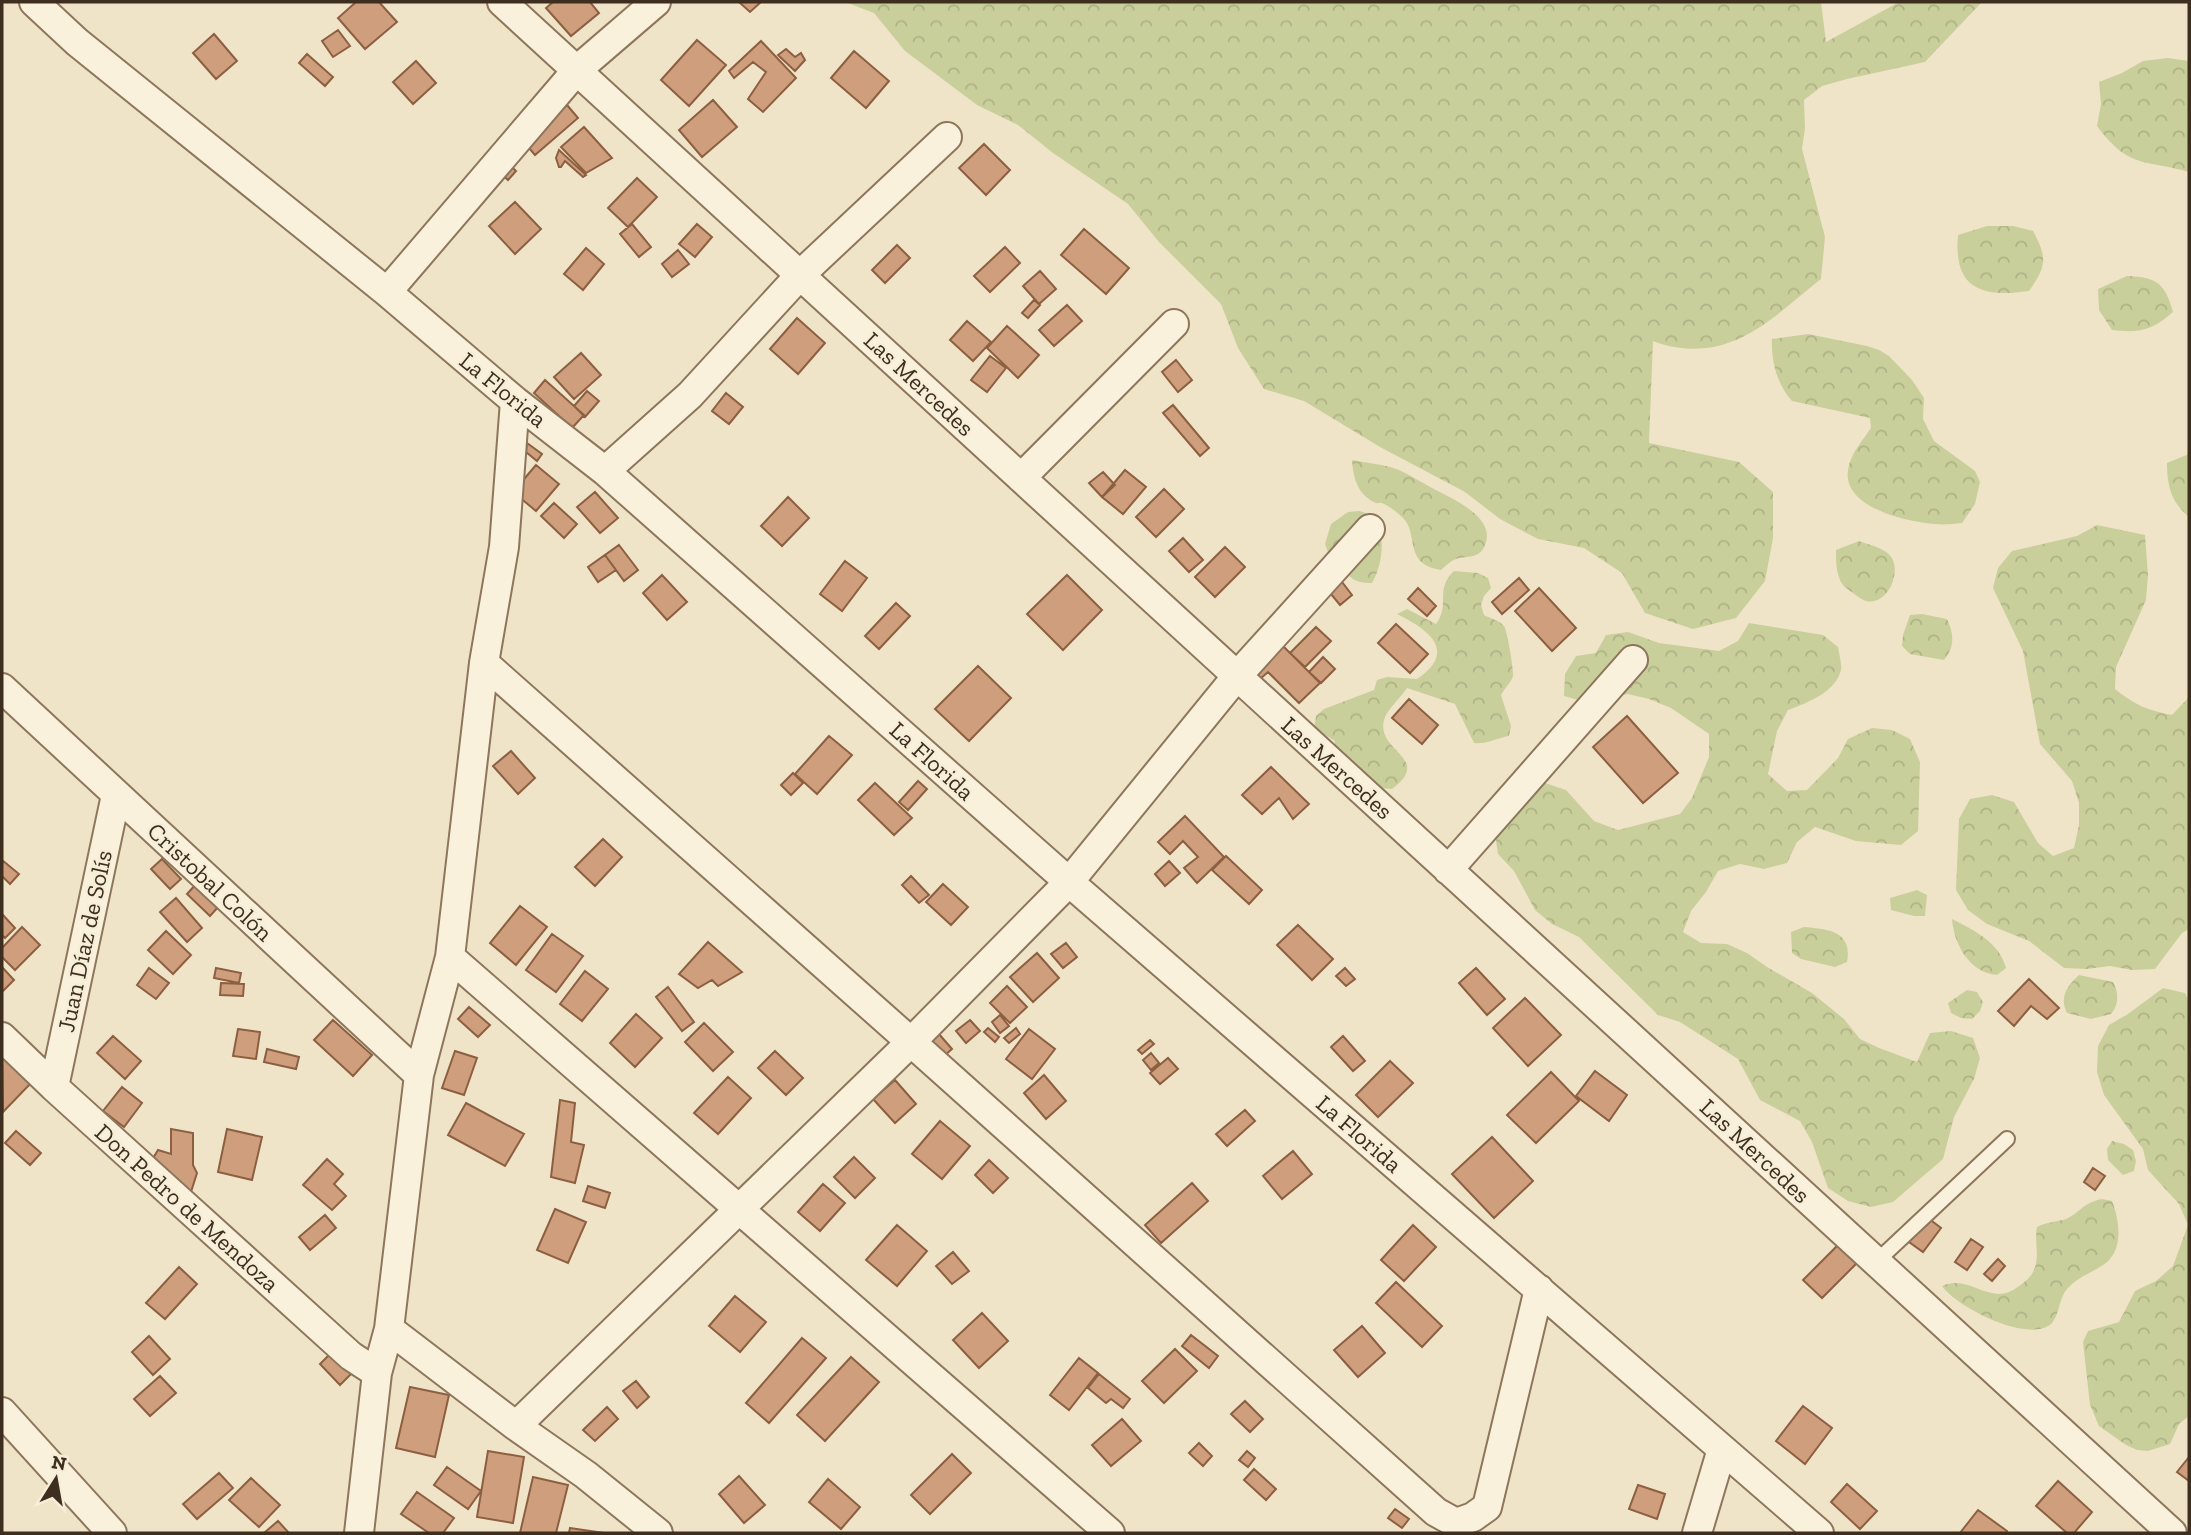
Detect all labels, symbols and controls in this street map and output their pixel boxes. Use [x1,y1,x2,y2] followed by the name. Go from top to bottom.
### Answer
[858,325,980,442] street label: Las Mercedes
[454,346,553,434] street label: La Florida
[1276,710,1399,825] street label: Las Mercedes
[884,715,981,806] street label: La Florida
[142,816,279,947] street label: Cristobal Colón
[51,847,118,1034] street label: Juan Díaz de Solís
[1311,1089,1408,1179] street label: La Florida
[1694,1092,1816,1209] street label: Las Mercedes
[89,1117,286,1298] street label: Don Pedro de Mendoza
[21,1444,91,1514] north arrow
[50,1450,68,1475] text: N

